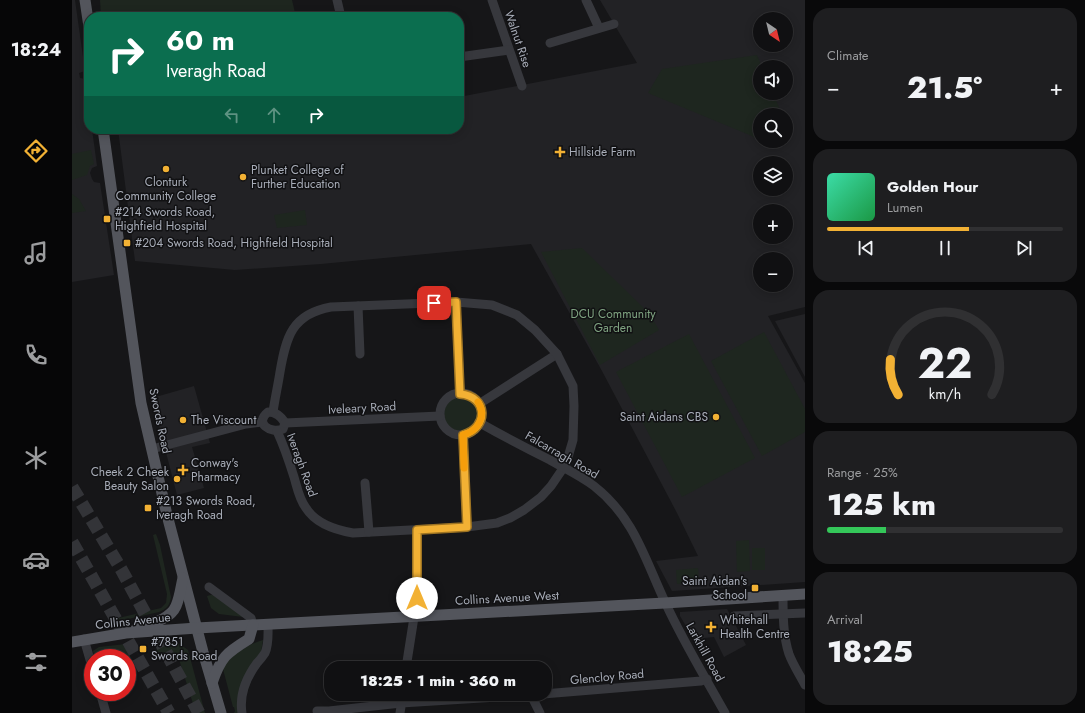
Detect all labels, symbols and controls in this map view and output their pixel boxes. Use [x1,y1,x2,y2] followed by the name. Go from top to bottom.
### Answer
[500,8,536,70] street label: Walnut Rise
[753,12,793,52] north arrow
[753,12,793,292] map controls
[166,20,235,61] text: 60 m
[100,28,152,80] icon: right
[11,37,61,63] text: 18:24
[827,46,868,65] text: Climate
[166,58,266,84] text: Iveragh Road
[753,60,793,100] button: sound
[907,66,982,109] text: 21.5°
[827,71,840,103] text: −
[1049,71,1063,103] text: +
[221,104,243,126] icon: left
[263,104,285,126] icon: ahead
[305,104,327,126] icon: right
[753,108,793,148] button: search
[22,137,50,165] icon: directions
[569,143,636,161] place label: Hillside Farm
[554,146,566,158] marker: Hillside Farm
[753,156,793,196] button: layers
[251,161,344,193] place label: Plunket College of Further Education
[161,164,171,174] marker: Clonturk Community College
[238,172,248,182] marker: Plunket College of Further Education
[116,173,216,205] place label: Clonturk Community College
[887,176,979,198] text: Golden Hour
[887,198,923,217] text: Lumen
[115,203,215,235] place label: #214 Swords Road, Highfield Hospital
[753,204,793,244] button: +
[102,214,112,224] marker: #214 Swords Road, Highfield Hospital
[135,234,333,252] place label: #204 Swords Road, Highfield Hospital
[855,237,877,259] icon: previous
[934,237,956,259] icon: pause
[1013,237,1035,259] icon: next
[122,238,132,248] marker: #204 Swords Road, Highfield Hospital
[22,239,50,267] icon: music
[753,252,793,292] button: −
[417,286,451,320] pin
[423,292,445,314] icon: arrive
[571,305,656,337] park label: DCU Community Garden
[918,332,972,393] text: 22
[22,341,50,369] icon: phone
[929,383,961,403] text: km/h
[144,387,176,455] street label: Swords Road
[327,397,397,419] street label: Iveleary Road
[620,408,708,426] place label: Saint Aidans CBS
[191,411,256,429] place label: The Viscount
[711,412,721,422] marker: Saint Aidans CBS
[178,415,188,425] marker: The Viscount
[522,427,602,483] street label: Falcarragh Road
[282,431,322,499] street label: Iveragh Road
[22,444,50,472] icon: climate
[191,454,241,486] place label: Conway's Pharmacy
[91,463,170,495] place label: Cheek 2 Cheek Beauty Salon
[827,463,898,482] text: Range · 25%
[178,465,188,475] marker: Conway's Pharmacy
[172,474,182,484] marker: Cheek 2 Cheek Beauty Salon
[827,483,936,526] text: 125 km
[156,492,256,524] place label: #213 Swords Road, Iveragh Road
[143,503,153,513] marker: #213 Swords Road, Iveragh Road
[22,546,50,574] icon: car
[682,572,747,604] place label: Saint Aidan's School
[396,577,438,619] position arrow
[750,583,760,593] marker: Saint Aidan's School
[455,586,559,610] street label: Collins Avenue West
[95,608,171,634] street label: Collins Avenue
[827,610,863,629] text: Arrival
[720,611,790,643] place label: Whitehall Health Centre
[681,619,729,685] street label: Larkhill Road
[705,621,717,633] marker: Whitehall Health Centre
[827,630,913,673] text: 18:25
[151,633,217,665] place label: #7851 Swords Road
[138,644,148,654] marker: #7851 Swords Road
[22,648,50,676] icon: filters
[84,649,136,701] speed limit sign: 30
[569,665,645,689] street label: Glencloy Road
[360,670,516,692] text: 18:25 · 1 min · 360 m

